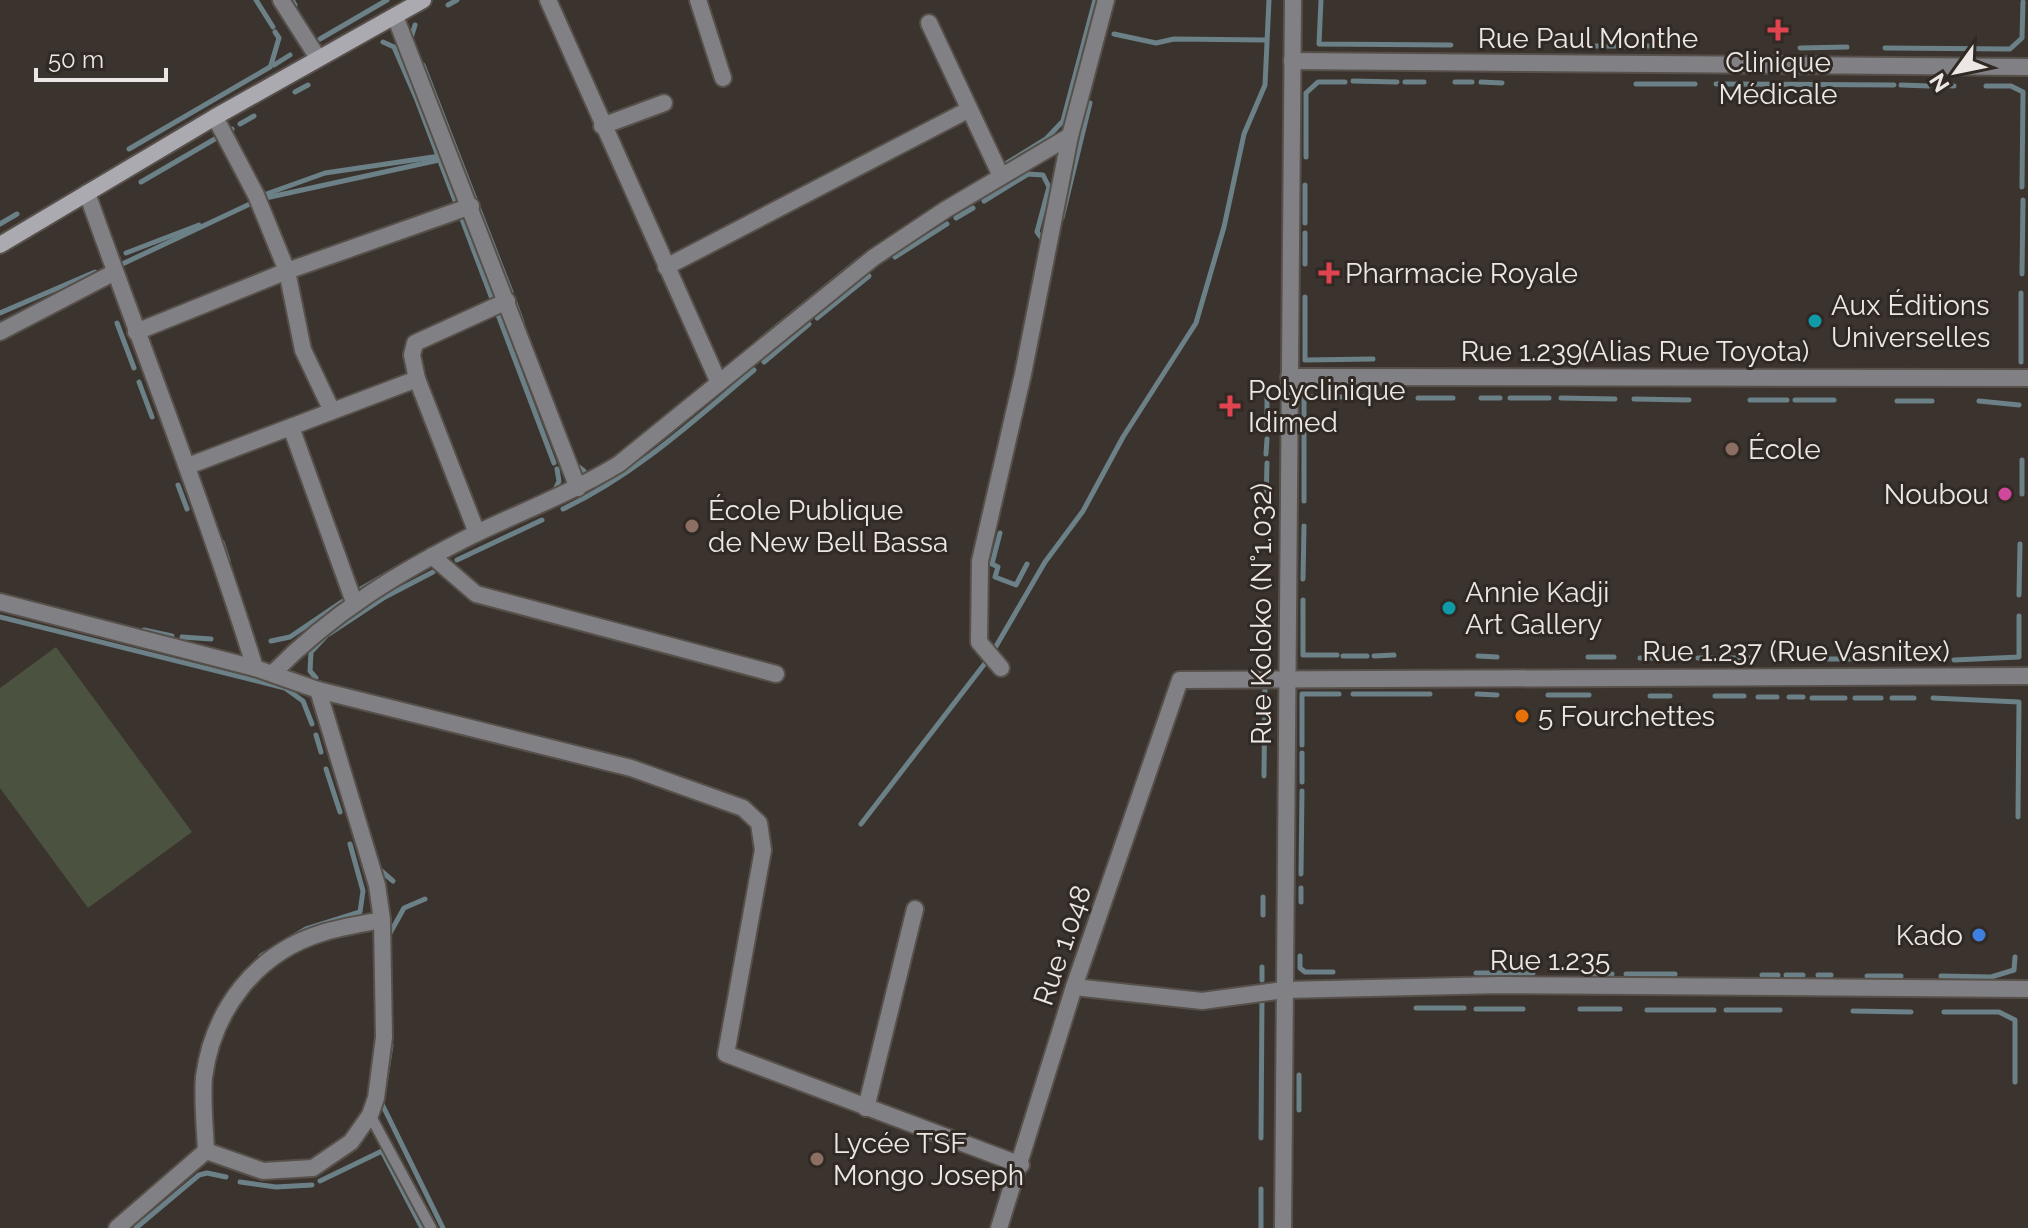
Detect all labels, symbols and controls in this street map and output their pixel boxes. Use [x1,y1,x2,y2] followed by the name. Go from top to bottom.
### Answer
[1767,19,1789,41] marker: Clinique Médicale
[1478,22,1698,55] street label: Rue Paul Monthe
[36,32,166,82] scale bar
[1916,32,1996,112] north arrow
[48,45,104,74] text: 50 m
[1719,46,1837,111] place label: Clinique Médicale
[1924,69,1955,97] text: N
[1345,257,1578,290] place label: Pharmacie Royale
[1320,264,1338,282] marker: Pharmacie Royale
[1831,289,1990,354] place label: Aux Éditions Universelles
[1806,312,1824,330] marker: Aux Éditions Universelles
[1461,335,1809,368] street label: Rue 1.239(Alias Rue Toyota)
[1248,374,1405,439] place label: Polyclinique Idimed
[1219,395,1241,417] marker: Polyclinique Idimed
[1748,433,1821,466] place label: École
[1723,440,1741,458] marker: École
[1884,478,1989,511] place label: Noubou
[1245,483,1278,745] street label: Rue Koloko (N°1.032)
[1996,485,2014,503] marker: Noubou
[708,494,948,559] place label: École Publique de New Bell Bassa
[683,517,701,535] marker: École Publique de New Bell Bassa
[1465,576,1609,641] place label: Annie Kadji Art Gallery
[1440,599,1458,617] marker: Annie Kadji Art Gallery
[1642,635,1950,668] street label: Rue 1.237 (Rue Vasnitex)
[1538,700,1715,733] place label: 5 Fourchettes
[1513,707,1531,725] marker: 5 Fourchettes
[1027,881,1098,1009] street label: Rue 1.048
[1896,919,1963,952] place label: Kado
[1970,926,1988,944] marker: Kado
[1490,944,1610,977] street label: Rue 1.235
[833,1127,1024,1192] place label: Lycée TSF Mongo Joseph
[808,1150,826,1168] marker: Lycée TSF Mongo Joseph

